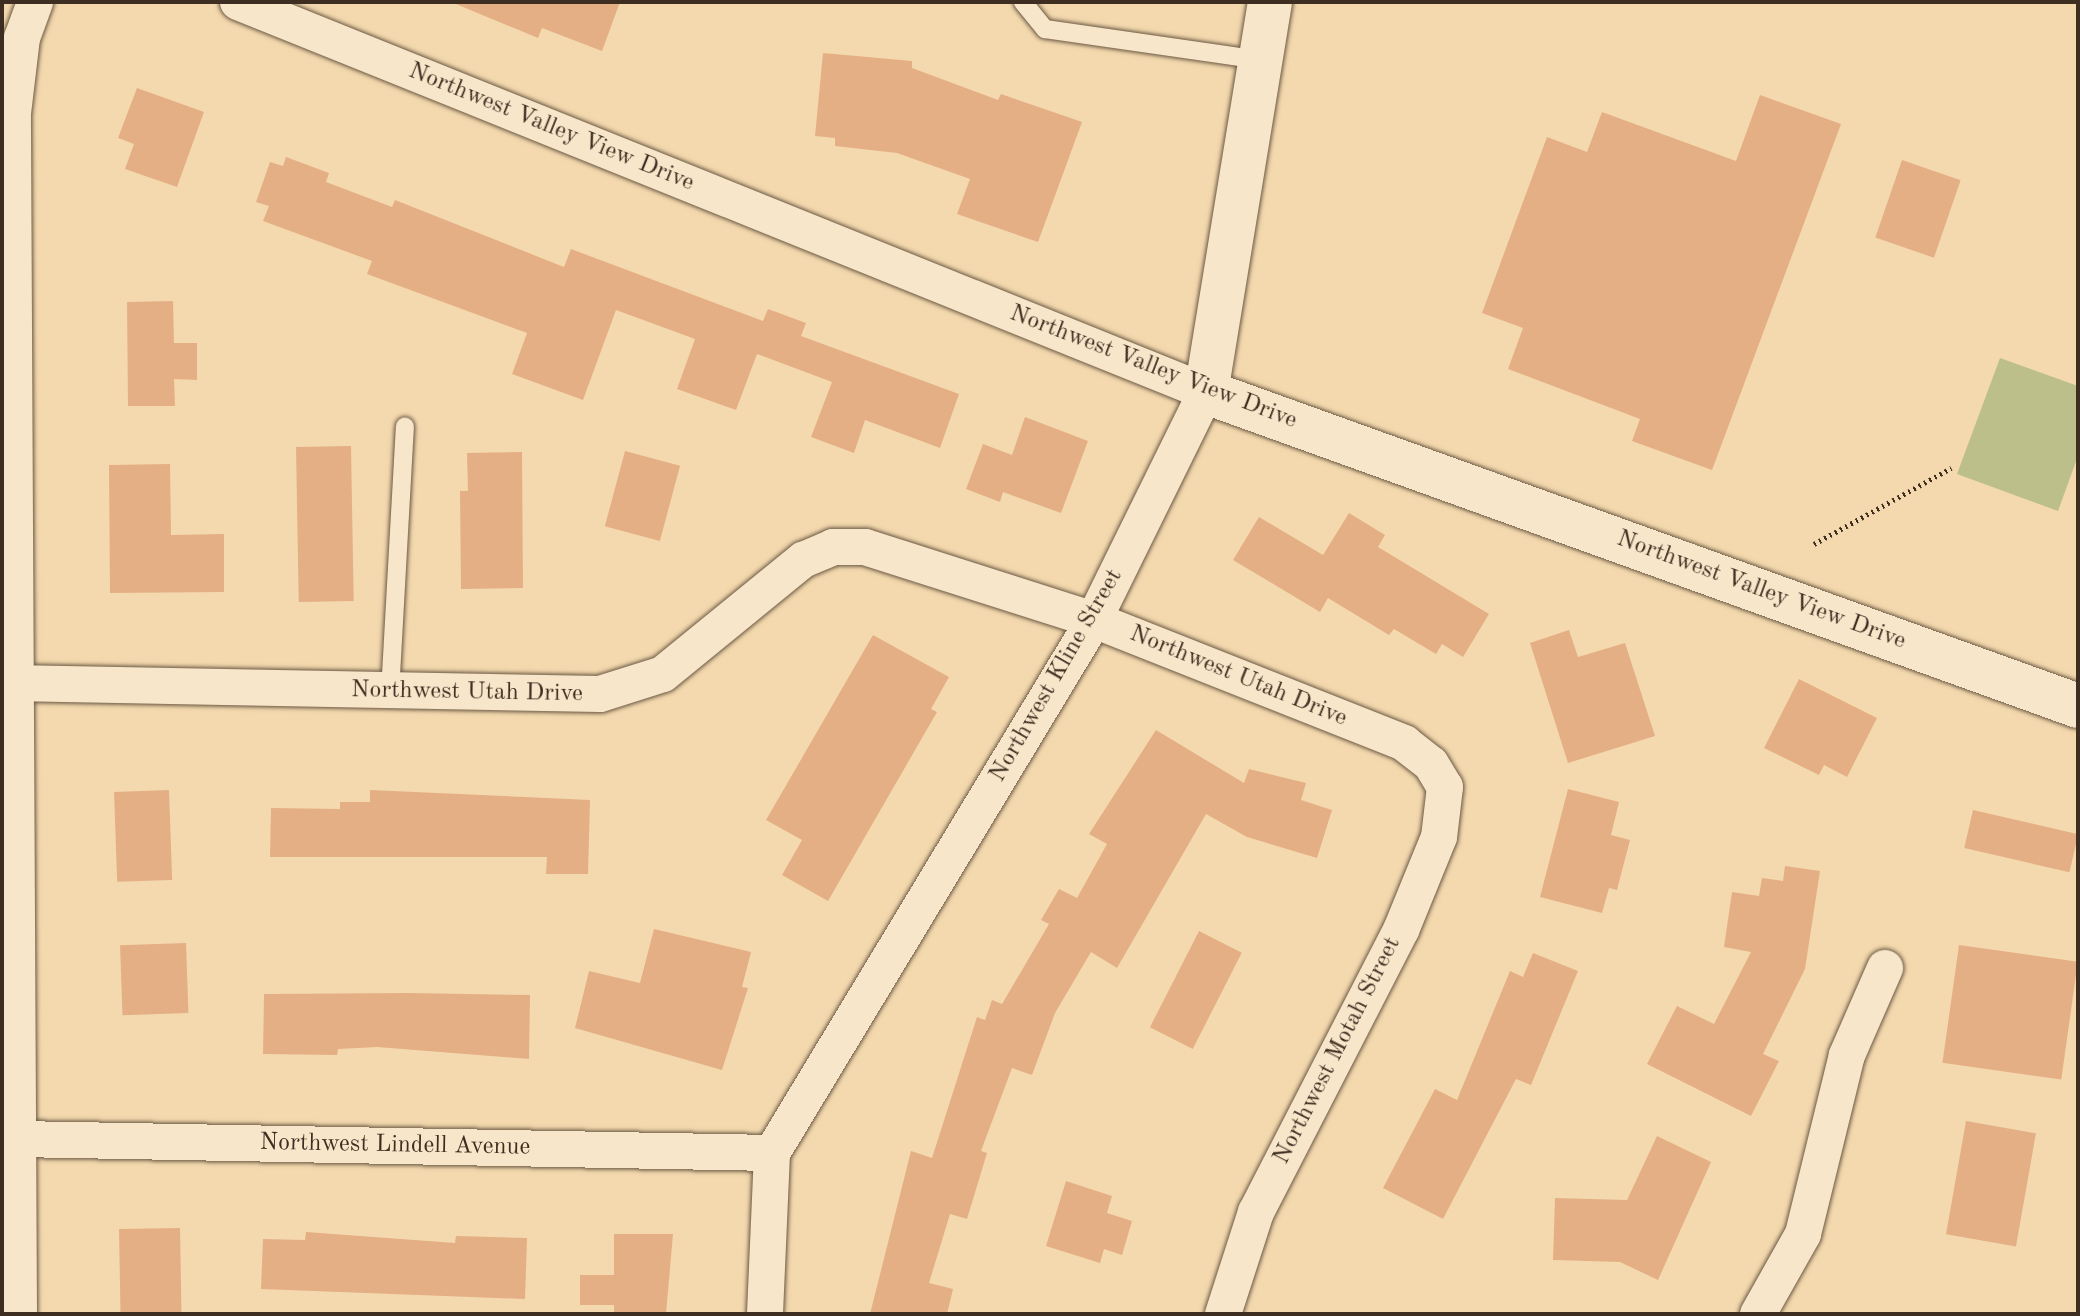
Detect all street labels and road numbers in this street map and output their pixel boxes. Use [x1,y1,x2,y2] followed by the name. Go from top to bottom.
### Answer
[404,57,698,199] street label: Northwest Valley View Drive
[1005,300,1301,436] street label: Northwest Valley View Drive
[1612,525,1910,657] street label: Northwest Valley View Drive
[984,564,1130,788] street label: Northwest Kline Street
[1125,620,1351,734] street label: Northwest Utah Drive
[351,677,583,709] street label: Northwest Utah Drive
[1268,932,1408,1170] street label: Northwest Motah Street
[259,1129,531,1163] street label: Northwest Lindell Avenue

